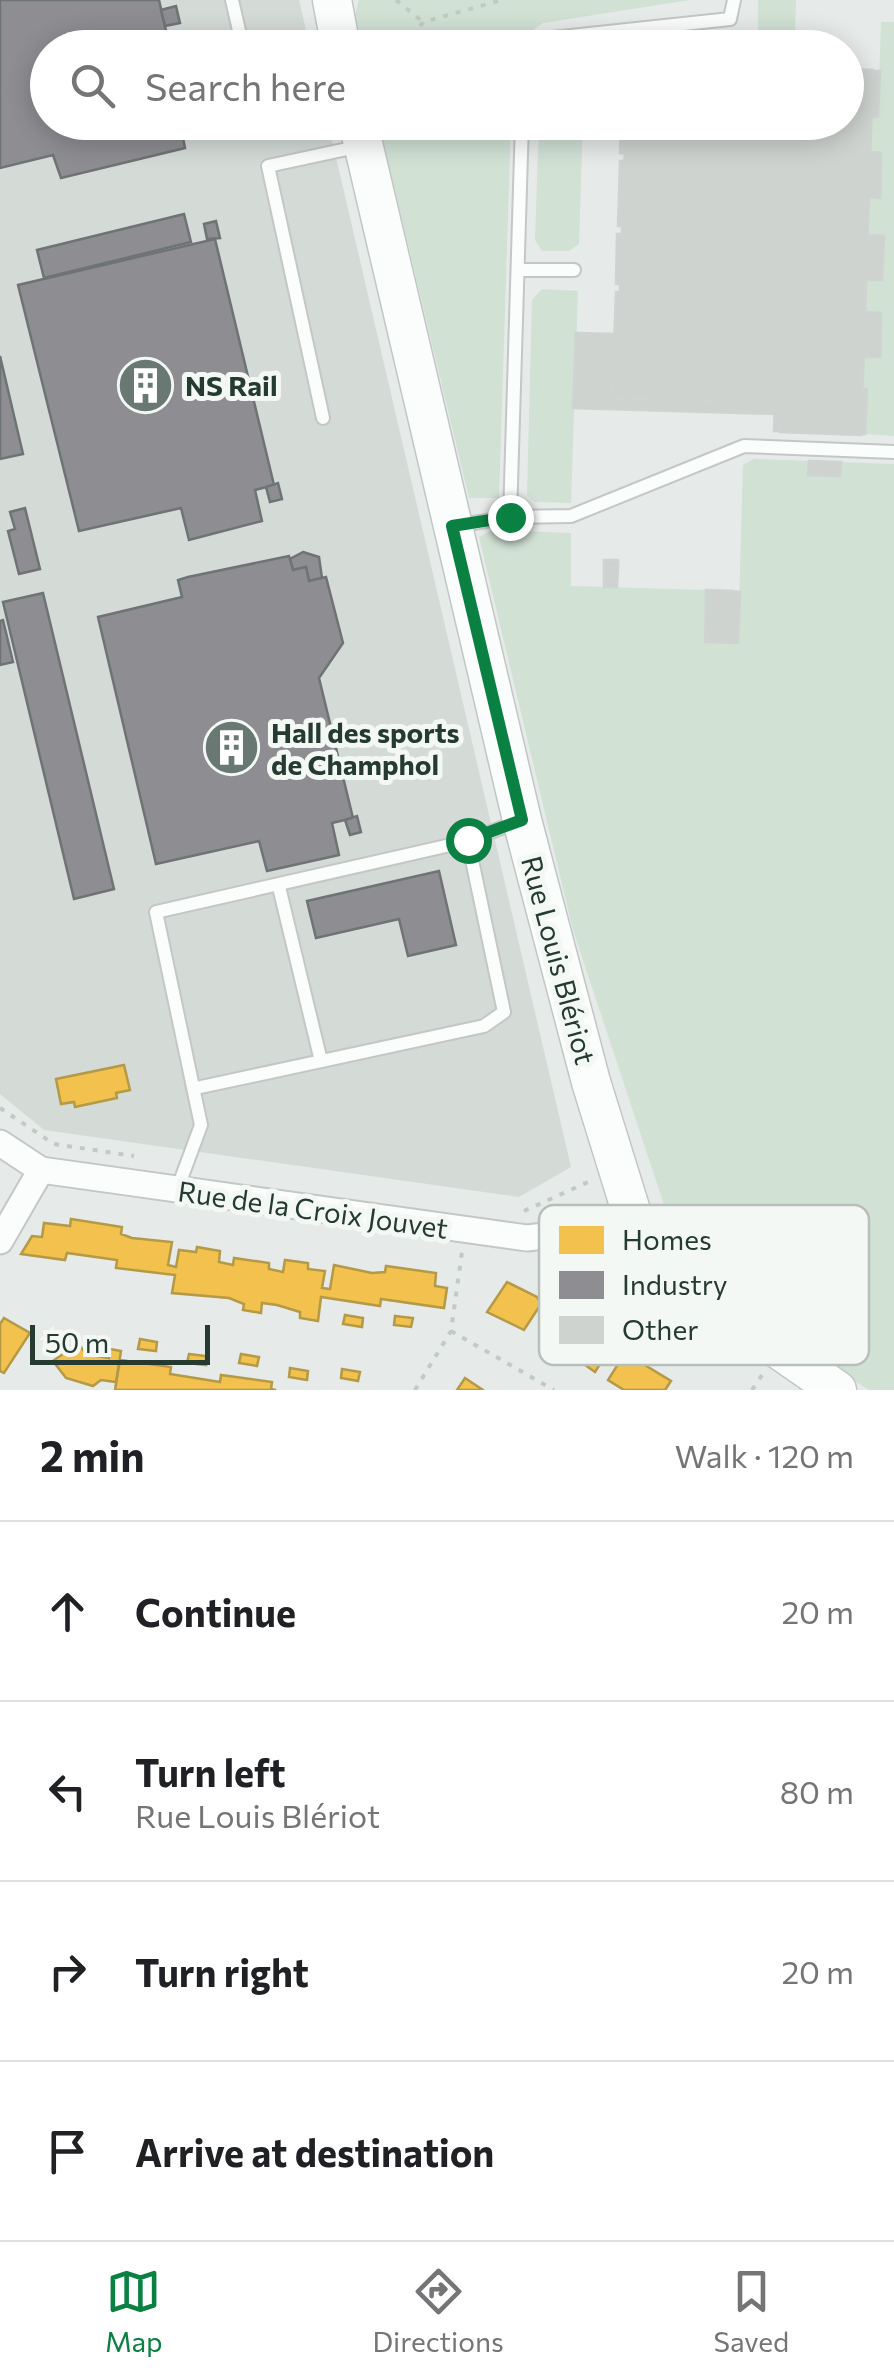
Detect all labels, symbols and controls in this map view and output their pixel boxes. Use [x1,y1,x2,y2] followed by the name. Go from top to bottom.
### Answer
[30,30,864,140] search box
[65,58,120,113] icon: search
[145,62,346,109] text: Search here
[116,355,176,415] building icon: NS Rail
[185,368,278,402] place label: NS Rail
[488,495,534,541] route end
[271,715,460,781] place label: Hall des sports de Champhol
[202,718,262,778] building icon: Hall des sports de Champhol
[446,818,492,864] route start
[515,852,603,1068] street label: Rue Louis Blériot
[176,1173,450,1245] street label: Rue de la Croix Jouvet
[539,1205,869,1365] legend
[622,1222,712,1256] text: Homes
[622,1267,728,1301] text: Industry
[622,1312,698,1346] text: Other
[30,1320,210,1364] scale bar
[45,1325,109,1359] text: 50 m
[40,1429,145,1481] text: 2 min
[675,1435,854,1475] text: Walk · 120 m
[40,1584,95,1639] icon: ahead
[135,1588,296,1635] text: Continue
[781,1591,854,1631] text: 20 m
[135,1748,286,1795] text: Turn left
[40,1764,95,1819] icon: left
[780,1771,854,1811] text: 80 m
[135,1795,380,1835] text: Rue Louis Blériot
[40,1944,95,1999] icon: right
[135,1948,309,1995] text: Turn right
[781,1951,854,1991] text: 20 m
[40,2124,95,2179] icon: arrive
[135,2128,494,2175] text: Arrive at destination
[105,2264,163,2358] tab: Map
[372,2264,504,2358] tab: Directions
[714,2264,789,2358] tab: Saved

